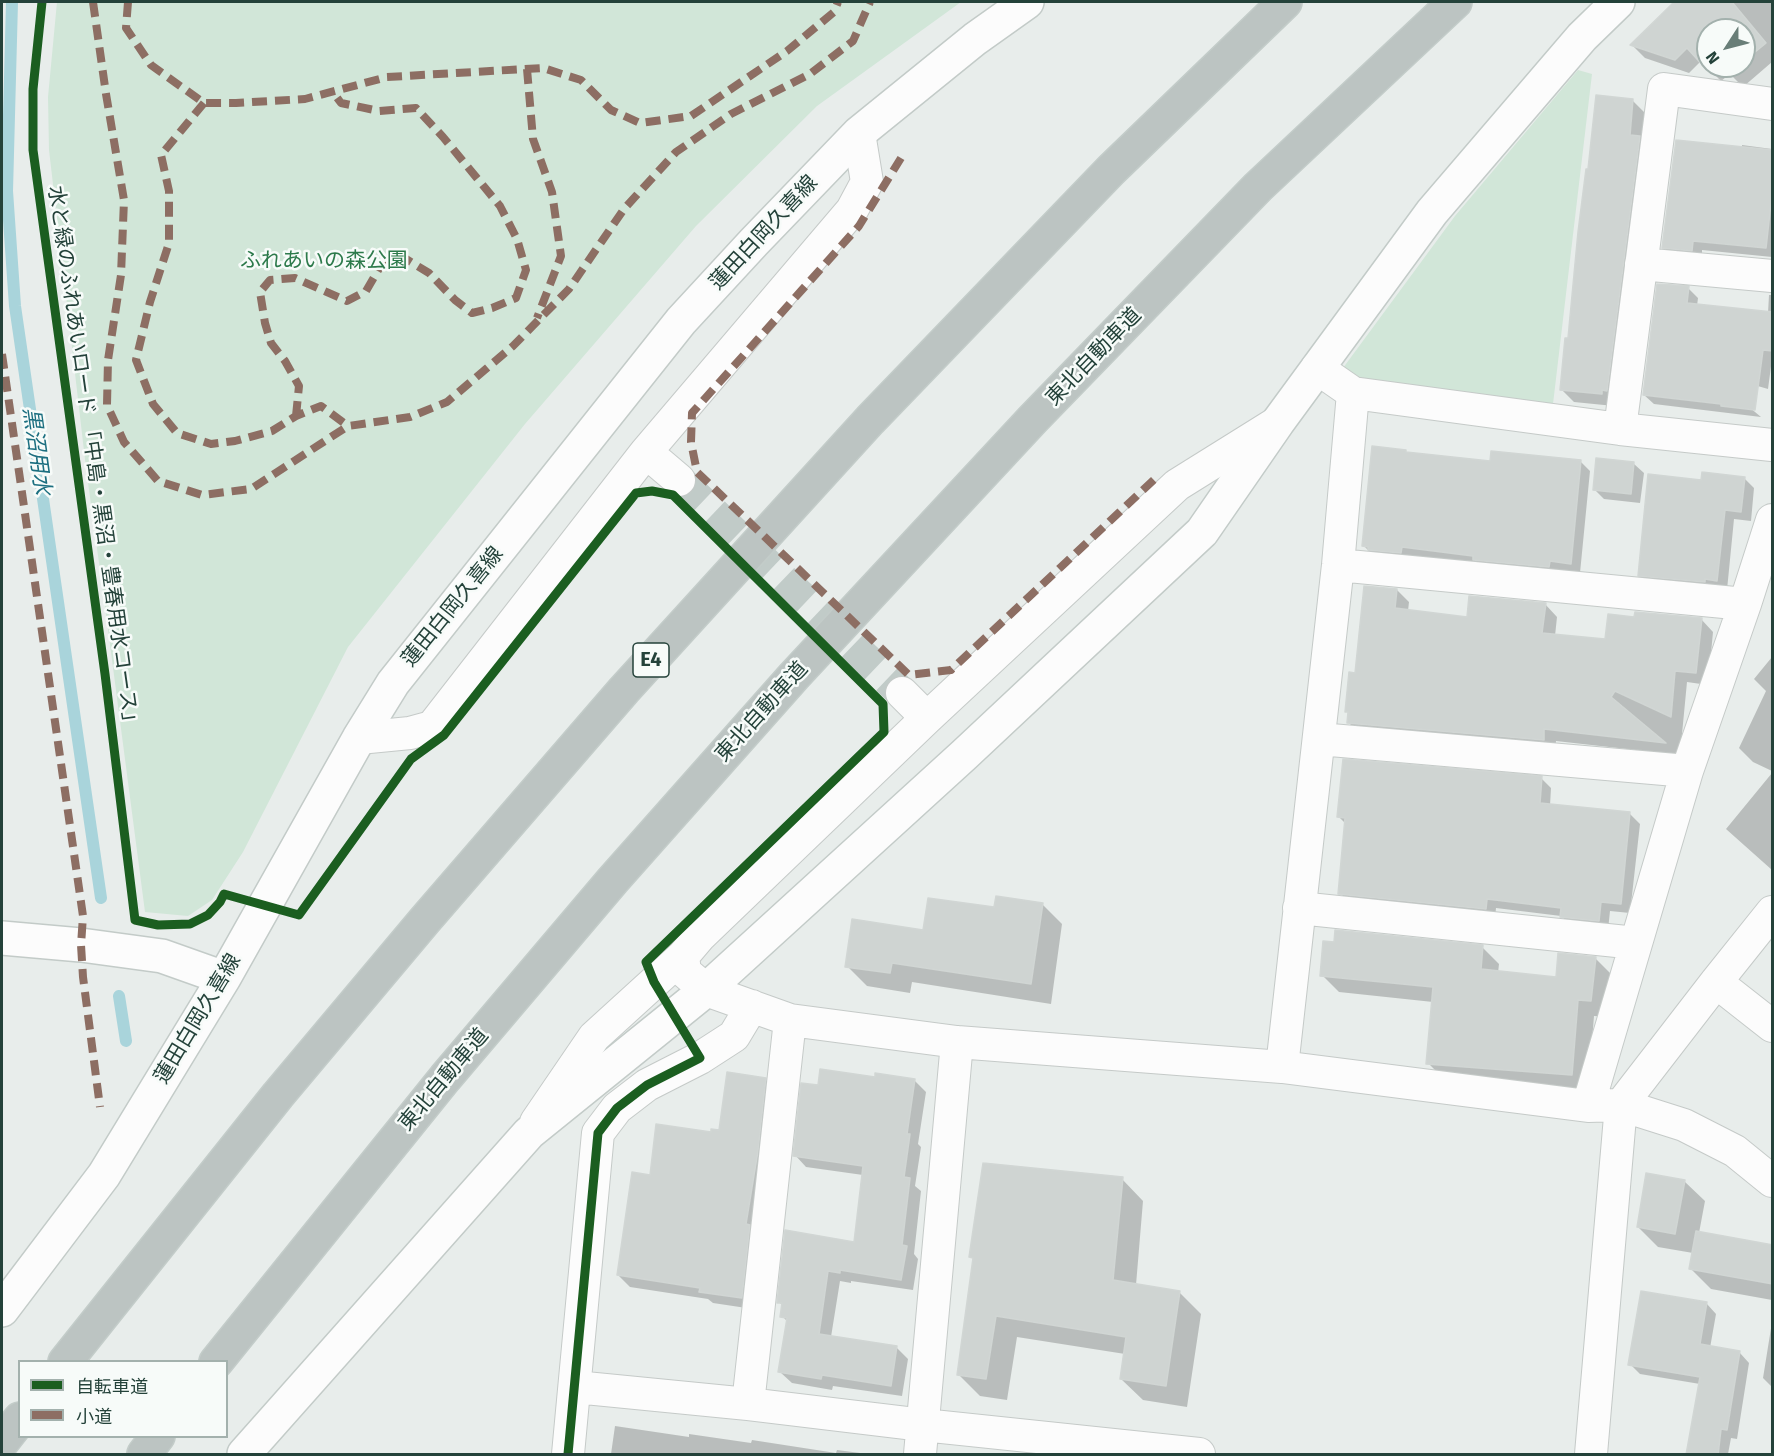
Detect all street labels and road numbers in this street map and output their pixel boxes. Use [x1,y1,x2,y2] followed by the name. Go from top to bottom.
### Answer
[705,171,823,295] street label: 蓮田白岡久喜線
[42,184,144,734] street label: 水と緑のふれあいロード 「中島・黒沼・豊春用水コース」
[1041,303,1147,411] street label: 東北自動車道
[397,542,509,672] street label: 蓮田白岡久喜線
[633,643,669,677] road number: E4
[710,657,814,767] street label: 東北自動車道
[149,950,247,1088] street label: 蓮田白岡久喜線
[394,1024,494,1136] street label: 東北自動車道

